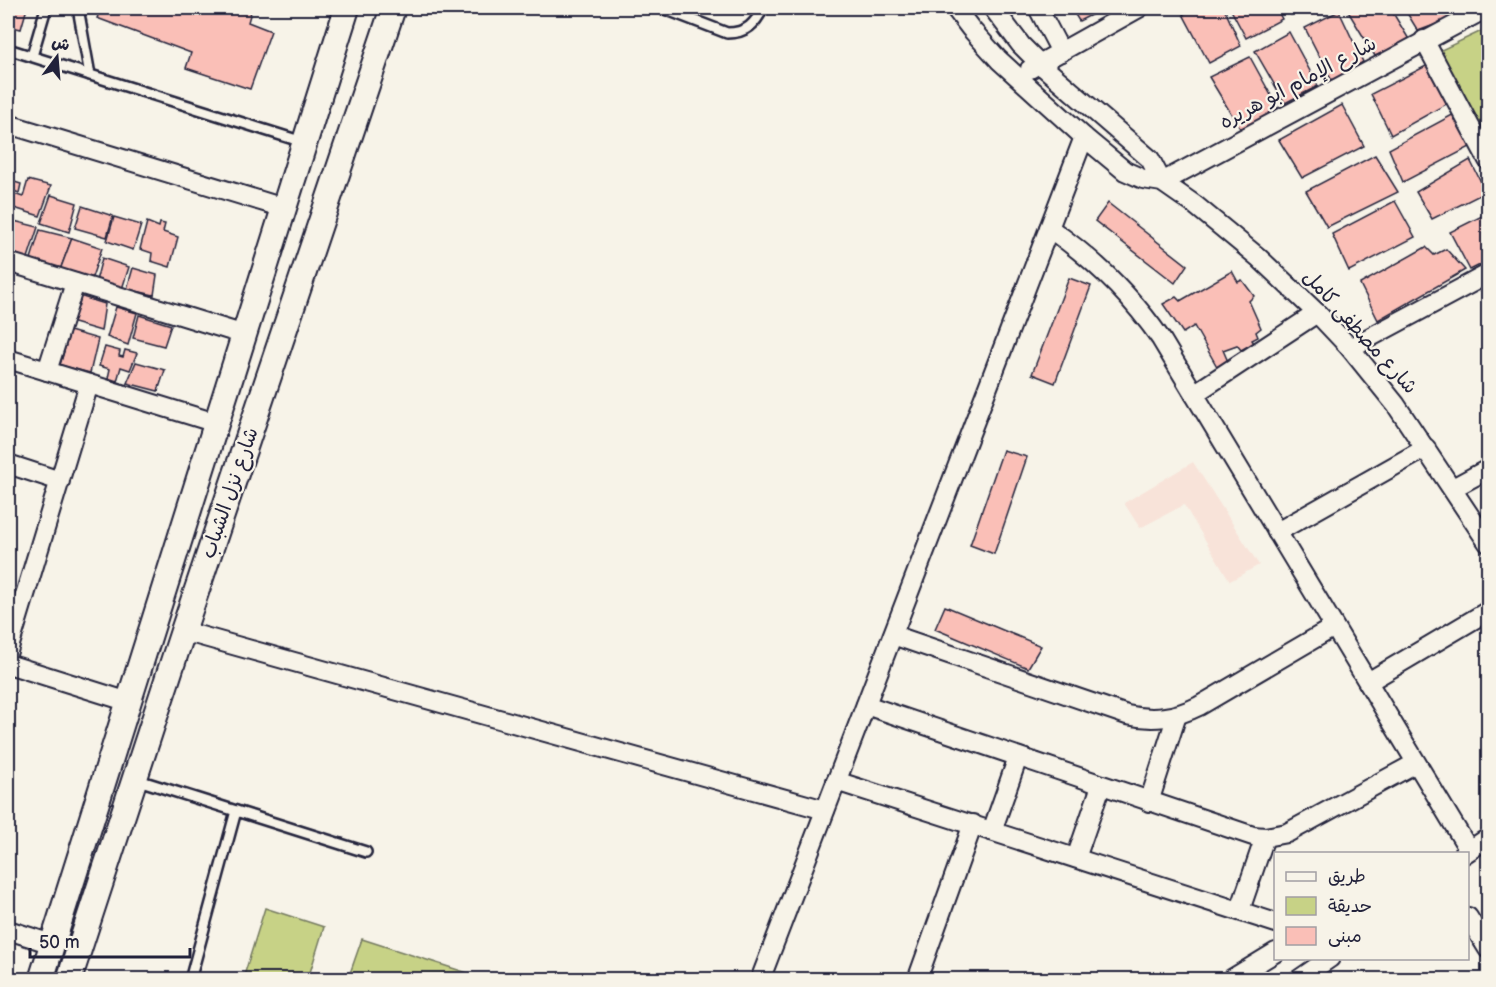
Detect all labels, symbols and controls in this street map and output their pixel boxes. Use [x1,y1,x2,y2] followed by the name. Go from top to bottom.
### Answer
[27,27,87,87] north arrow
[50,32,72,56] text: ش
[1216,32,1381,136] street label: شارع الإمام ابو هريره
[1297,265,1422,400] street label: شارع مصطفى كامل
[196,424,265,562] street label: شارع نزل الشباب
[1274,852,1469,960] legend
[1328,866,1366,887] text: طريق
[1328,896,1372,917] text: حديقة
[30,921,190,959] scale bar
[1328,926,1362,947] text: مبنى
[39,932,80,953] text: 50 m

